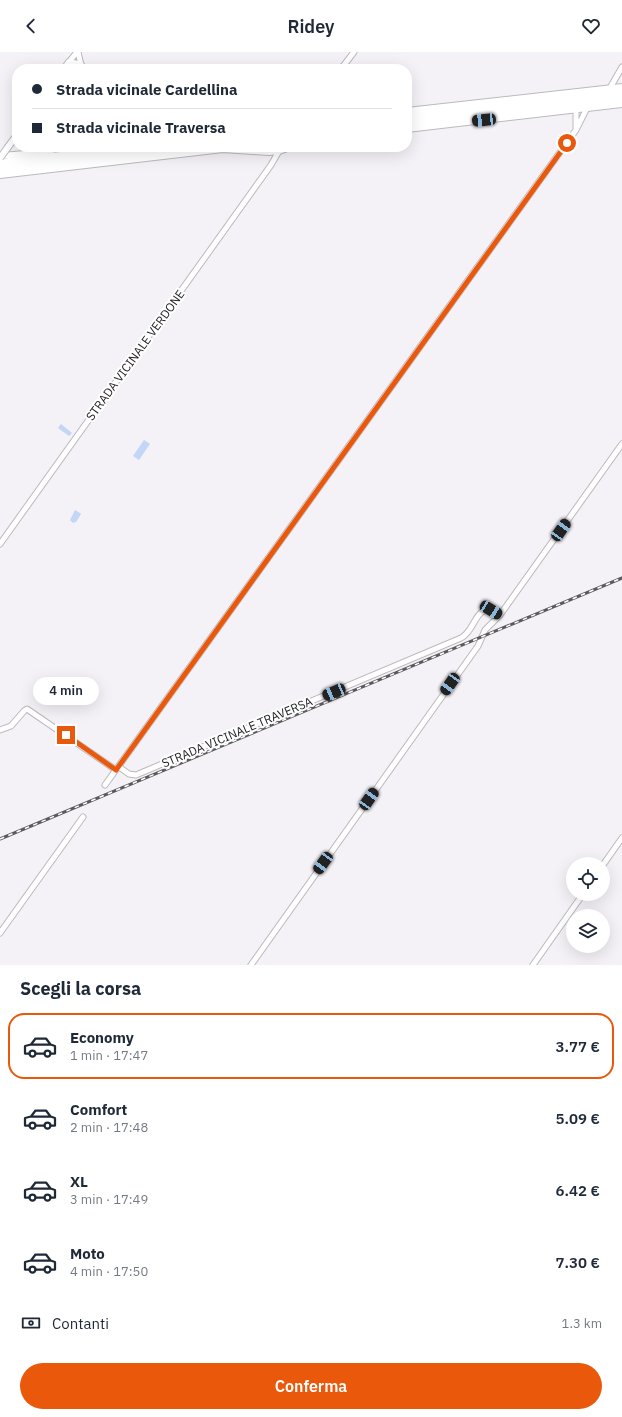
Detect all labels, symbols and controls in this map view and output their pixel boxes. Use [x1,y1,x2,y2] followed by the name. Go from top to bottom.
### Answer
[20,15,42,37] icon: back
[287,15,335,38] text: Ridey
[580,15,602,37] icon: heart
[56,80,238,99] text: Strada vicinale Cardellina
[471,113,497,127] car
[56,118,226,137] text: Strada vicinale Traversa
[558,134,576,152] route start
[83,287,187,423] street label: STRADA VICINALE VERDONE
[549,517,573,543] car
[478,599,504,621] car
[438,671,462,697] car
[33,677,99,705] callout: 4 min
[49,682,83,699] text: 4 min
[321,682,347,702] car
[159,693,315,771] street label: STRADA VICINALE TRAVERSA
[57,726,75,744] route end
[357,786,381,812] car
[311,850,335,876] car
[566,857,610,953] map controls
[566,857,610,901] button: locate
[566,909,610,953] button: layers
[20,977,141,1000] text: Scegli la corsa
[22,1028,58,1064] icon: car
[70,1028,134,1047] text: Economy
[556,1037,600,1056] text: 3.77 €
[70,1047,148,1064] text: 1 min · 17:47
[22,1100,58,1136] icon: car
[70,1100,127,1119] text: Comfort
[556,1109,600,1128] text: 5.09 €
[70,1119,148,1136] text: 2 min · 17:48
[22,1172,58,1208] icon: car
[70,1172,88,1191] text: XL
[556,1181,600,1200] text: 6.42 €
[70,1191,148,1208] text: 3 min · 17:49
[22,1244,58,1280] icon: car
[70,1244,105,1263] text: Moto
[556,1253,600,1272] text: 7.30 €
[70,1263,148,1280] text: 4 min · 17:50
[20,1312,42,1334] icon: cash
[52,1314,109,1333] text: Contanti
[562,1315,602,1332] text: 1.3 km
[20,1363,602,1409] button: Conferma

